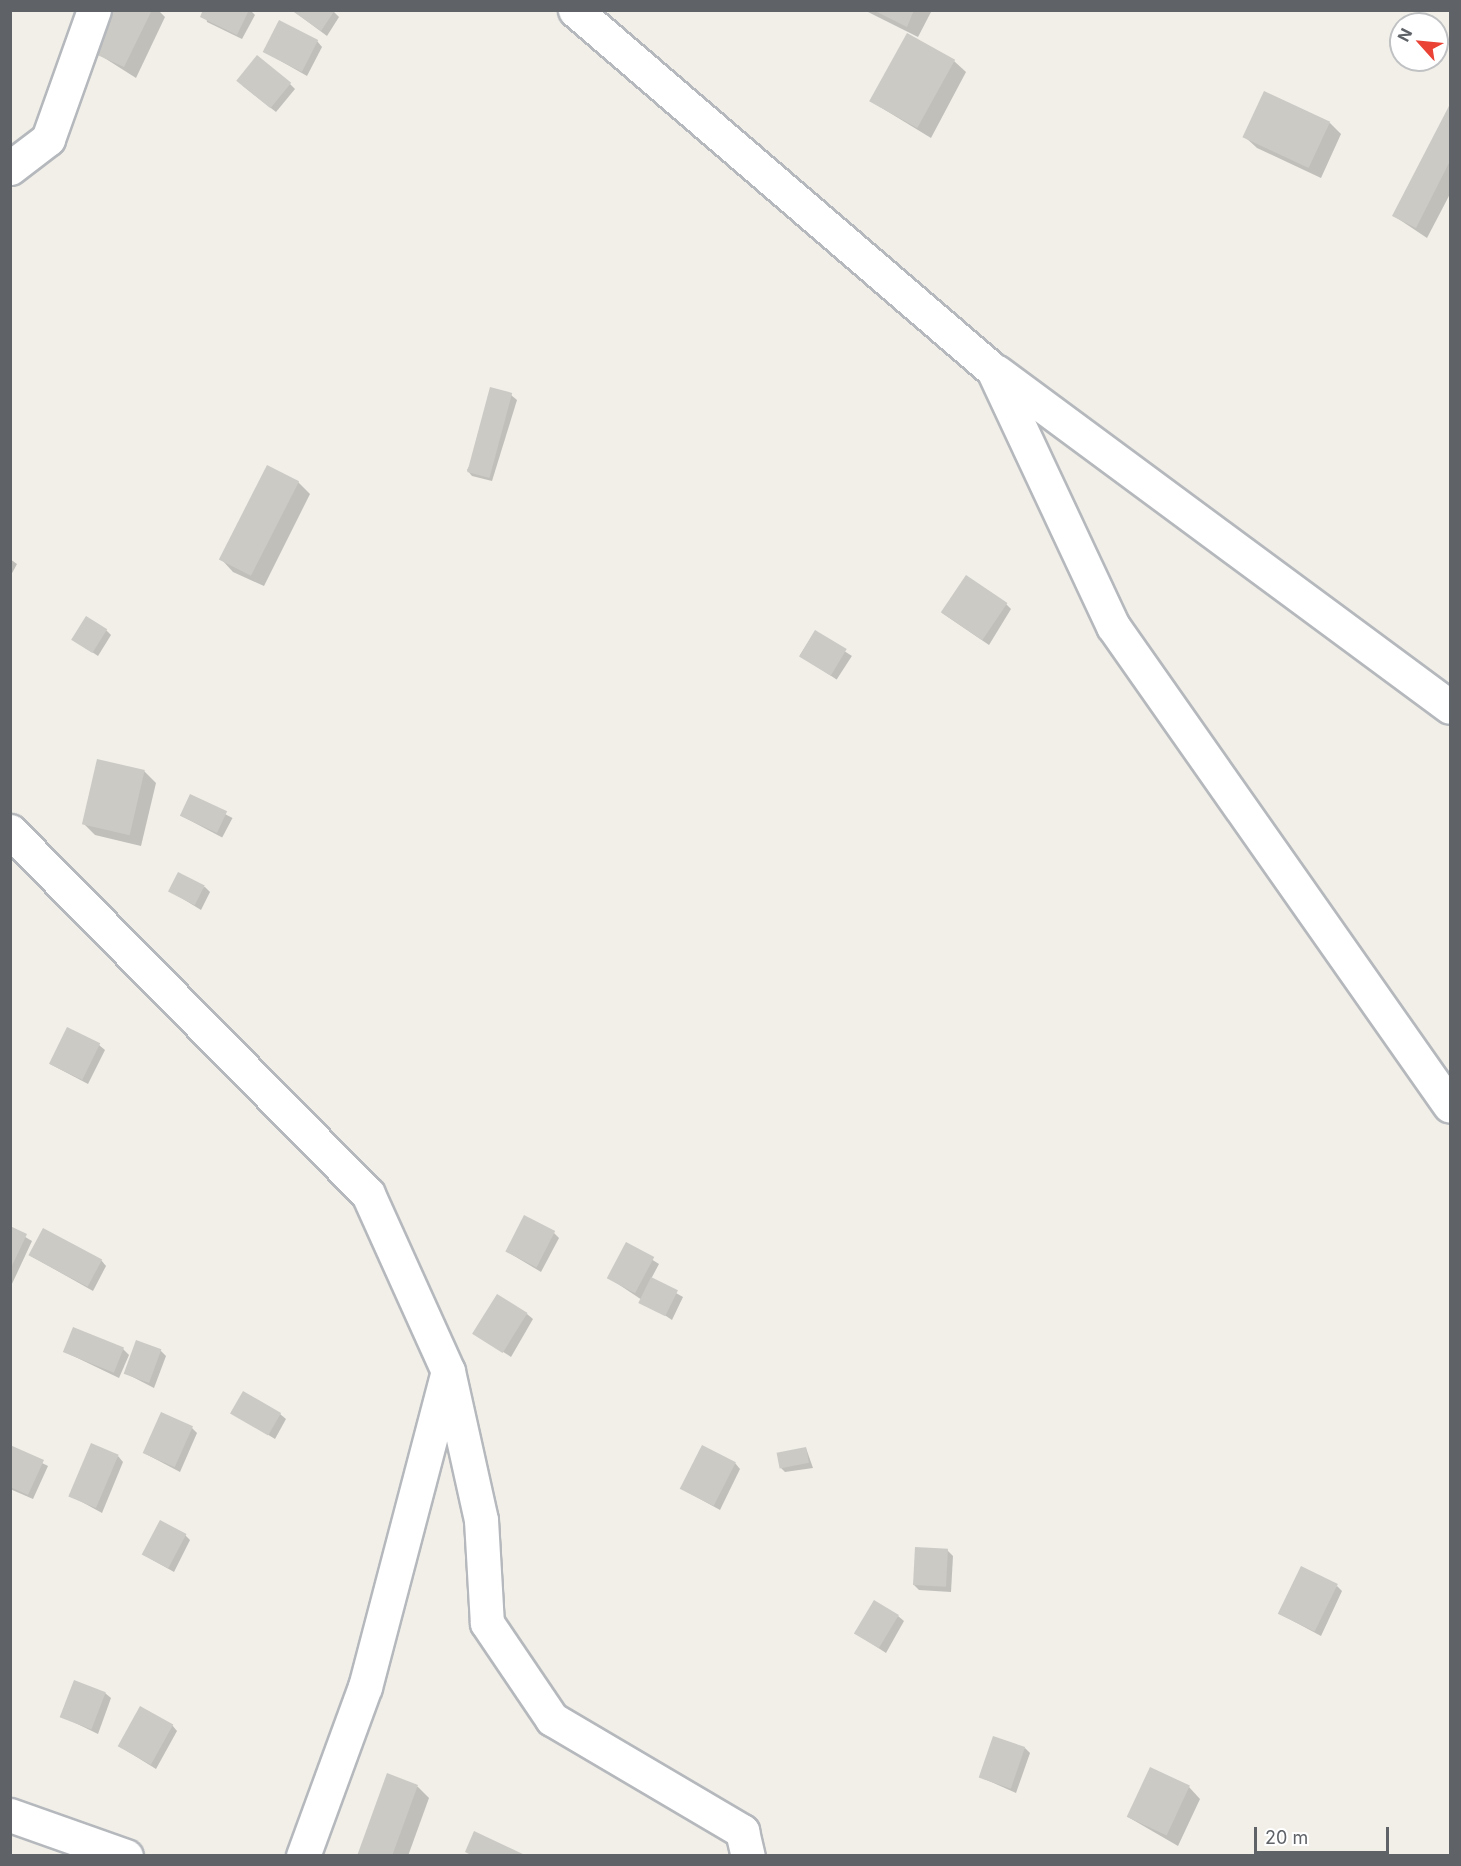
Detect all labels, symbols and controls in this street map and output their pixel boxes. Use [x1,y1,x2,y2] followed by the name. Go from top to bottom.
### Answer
[1389,12,1449,72] north arrow
[1393,25,1416,45] text: N
[1257,1815,1392,1853] scale bar
[1265,1827,1308,1848] text: 20 m

